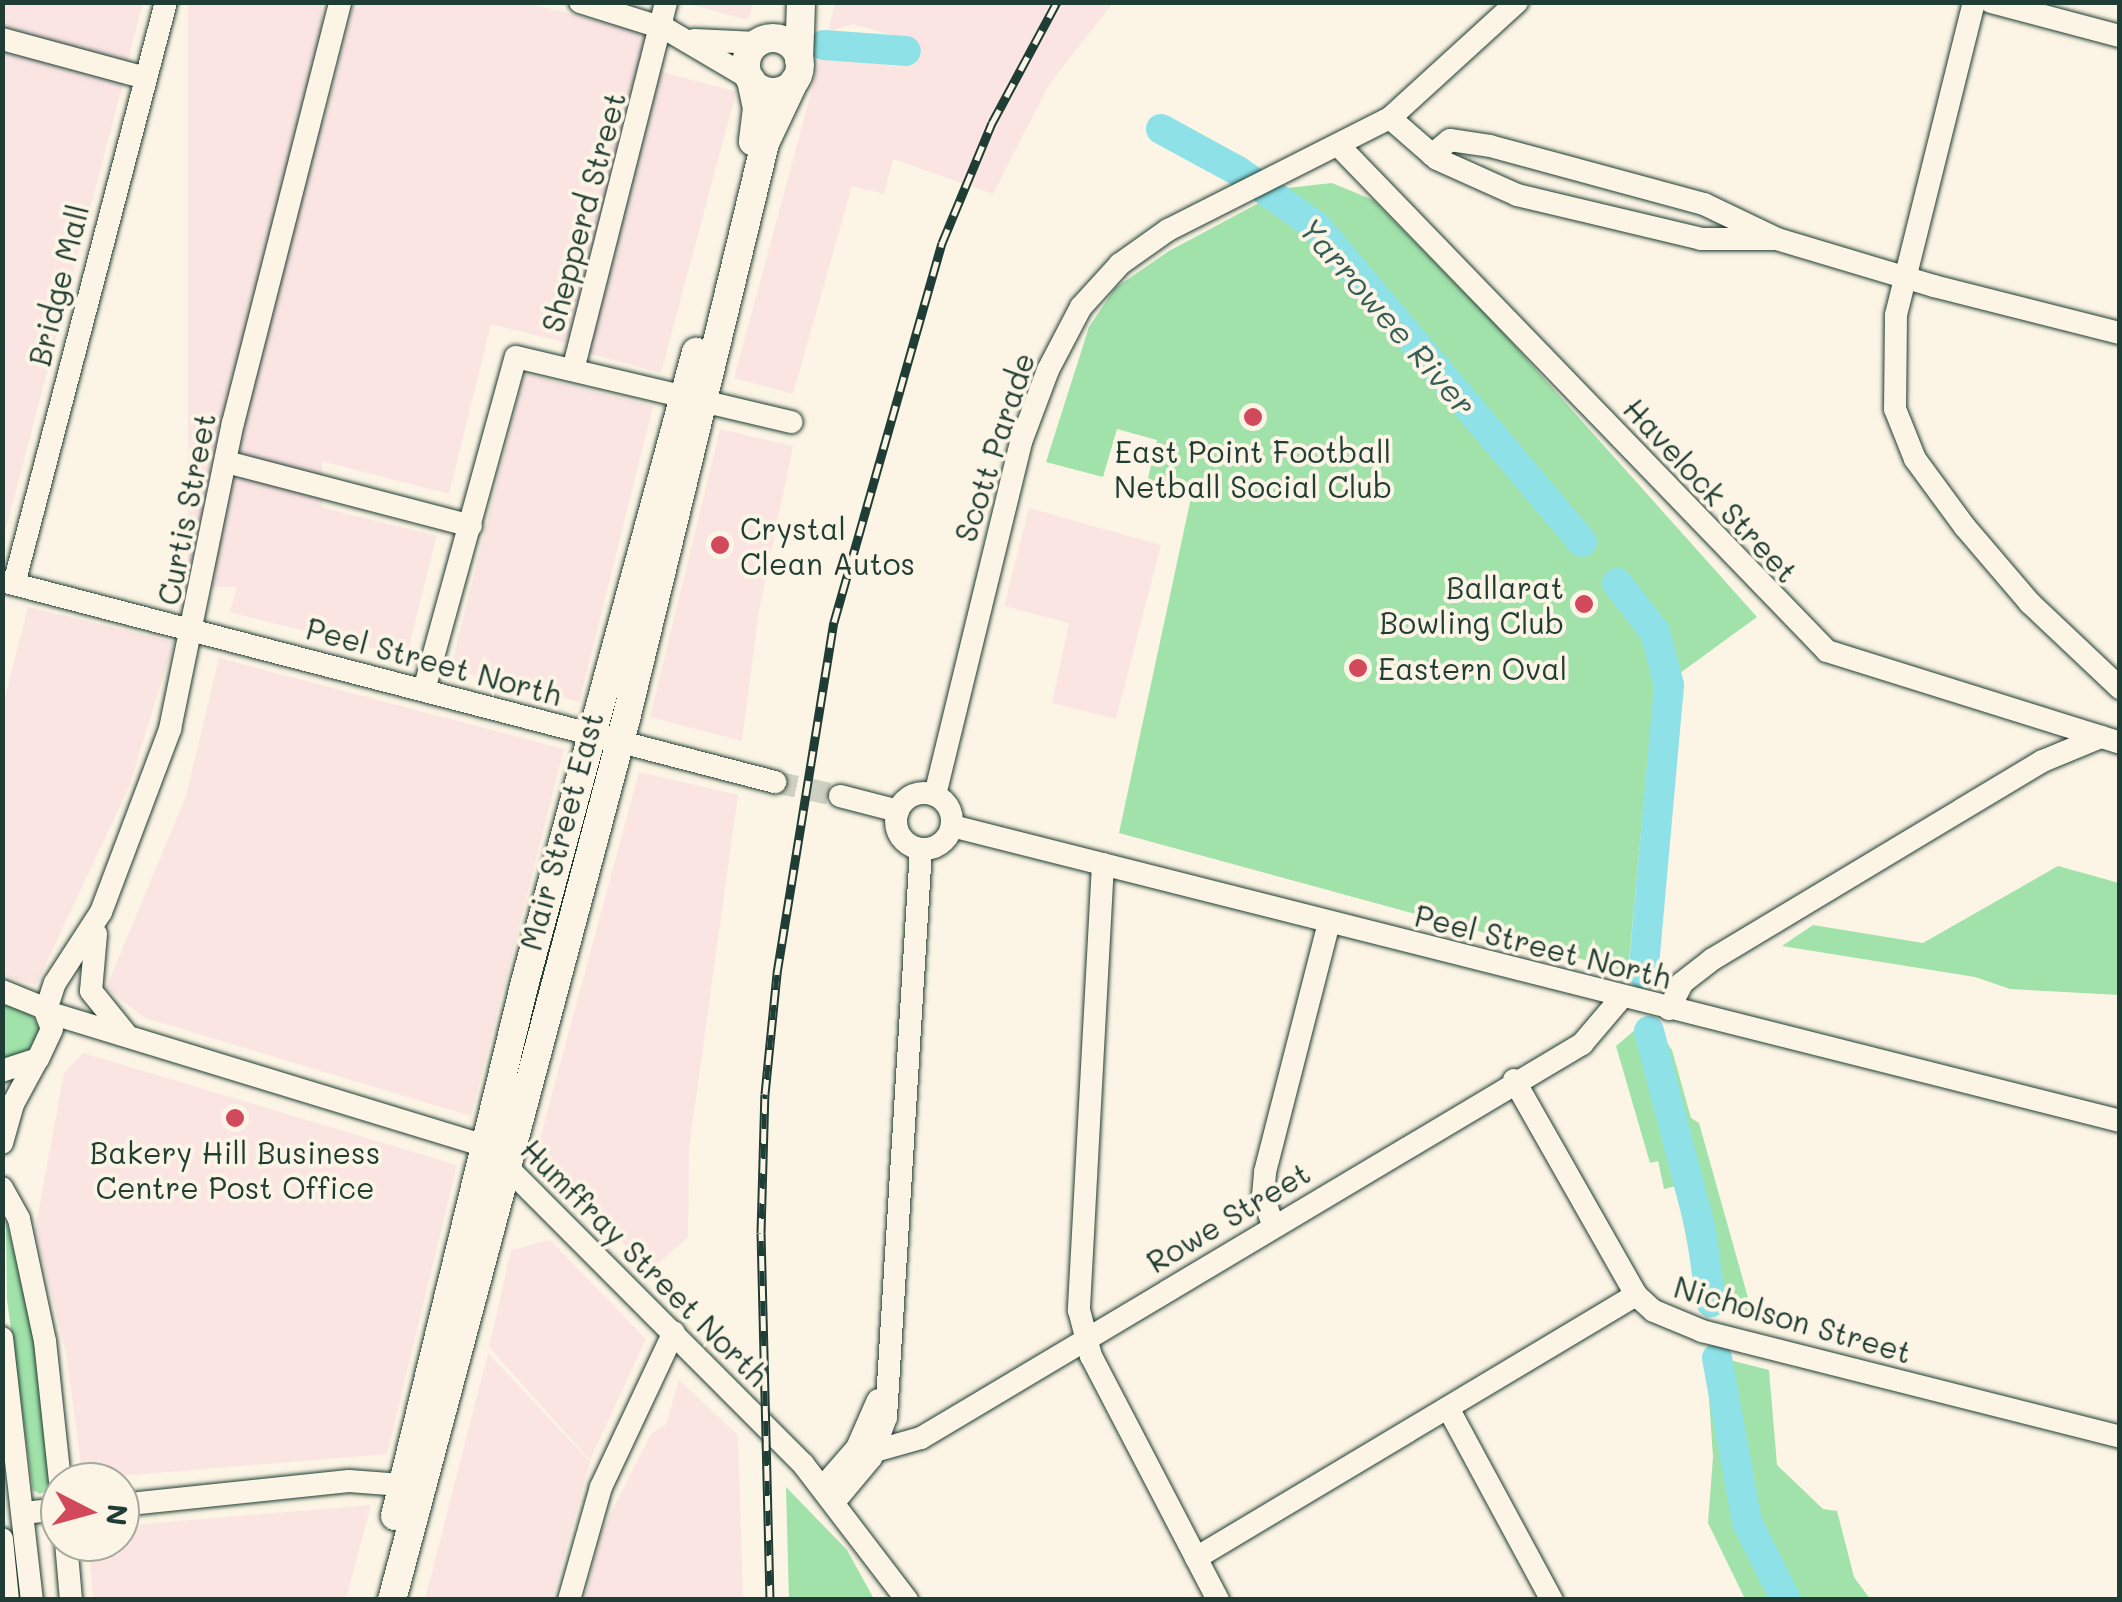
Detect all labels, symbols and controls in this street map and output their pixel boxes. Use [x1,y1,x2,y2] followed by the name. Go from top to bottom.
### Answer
[534,88,632,336] street label: Shepperd Street
[21,201,95,369] street label: Bridge Mall
[1292,209,1484,423] water label: Yarrowee River
[946,348,1042,546] street label: Scott Parade
[1617,391,1805,589] street label: Havelock Street
[1242,406,1264,428] marker: East Point Football Netball Social Club
[150,410,222,608] street label: Curtis Street
[1114,433,1392,504] place label: East Point Football Netball Social Club
[740,510,915,580] place label: Crystal Clean Autos
[709,534,731,556] marker: Crystal Clean Autos
[1380,569,1564,640] place label: Ballarat Bowling Club
[1573,593,1595,615] marker: Ballarat Bowling Club
[302,610,566,712] street label: Peel Street North
[1378,650,1567,686] place label: Eastern Oval
[1347,657,1369,679] marker: Eastern Oval
[512,708,610,954] street label: Mair Street East
[1411,897,1675,995] street label: Peel Street North
[224,1107,246,1129] marker: Bakery Hill Business Centre Post Office
[514,1131,776,1393] street label: Humffray Street North
[90,1134,380,1204] place label: Bakery Hill Business Centre Post Office
[1140,1154,1316,1280] street label: Rowe Street
[1670,1268,1916,1370] street label: Nicholson Street
[40,1462,140,1562] north arrow
[99,1502,137,1527] text: N

